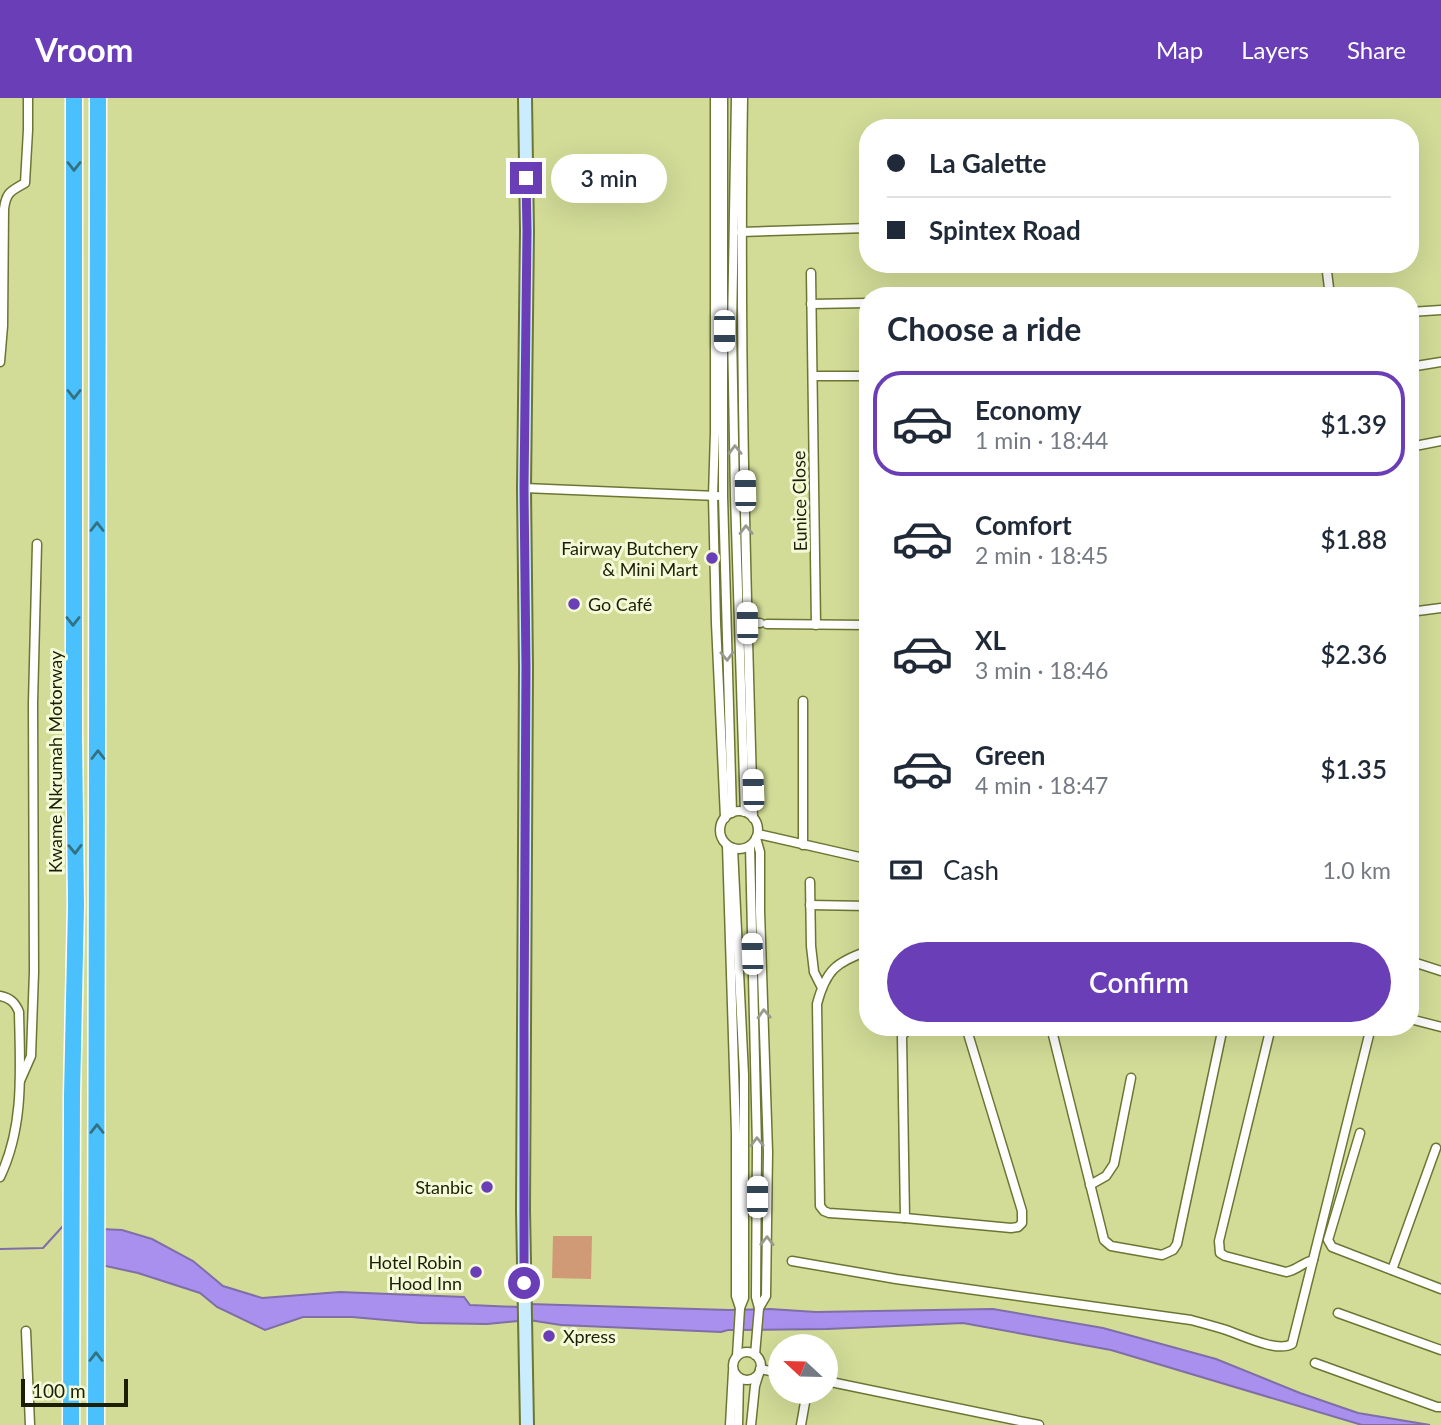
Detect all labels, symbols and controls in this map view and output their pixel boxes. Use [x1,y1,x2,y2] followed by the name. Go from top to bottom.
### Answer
[35,29,133,69] text: Vroom
[1156,35,1203,64] text: Map
[1241,35,1309,64] text: Layers
[1347,35,1406,64] text: Share
[929,147,1046,179] text: La Galette
[550,154,666,202] callout: 3 min
[66,161,82,172] one-way arrow
[510,162,542,194] route end
[581,164,637,192] text: 3 min
[929,214,1081,246] text: Spintex Road
[887,309,1081,348] text: Choose a ride
[714,310,735,352] car
[67,388,82,399] one-way arrow
[891,392,954,455] icon: car
[975,394,1081,426] text: Economy
[1321,408,1387,440] text: $1.39
[975,426,1108,454] text: 1 min · 18:44
[727,445,743,455] one-way arrow
[787,450,811,552] street label: Eunice Close
[735,470,756,512] car
[891,507,954,570] icon: car
[975,509,1072,541] text: Comfort
[89,522,105,532] one-way arrow
[1321,523,1387,555] text: $1.88
[738,524,754,534] one-way arrow
[561,537,699,580] place label: Fairway Butchery & Mini Mart
[975,541,1108,569] text: 2 min · 18:45
[704,550,720,566] marker: Fairway Butchery & Mini Mart
[588,593,652,615] place label: Go Café
[566,596,582,612] marker: Go Café
[737,602,758,644] car
[65,616,81,627] one-way arrow
[891,622,954,685] icon: car
[975,624,1006,656] text: XL
[1321,638,1387,670] text: $2.36
[44,650,66,873] street label: Kwame Nkrumah Motorway
[720,651,735,662] one-way arrow
[975,656,1108,684] text: 3 min · 18:46
[891,737,954,800] icon: car
[975,739,1045,771] text: Green
[90,749,106,760] one-way arrow
[1321,753,1387,785] text: $1.35
[742,769,765,811] car
[975,771,1108,799] text: 4 min · 18:47
[67,844,83,854] one-way arrow
[887,851,925,889] icon: cash
[943,854,999,886] text: Cash
[1322,856,1391,884] text: 1.0 km
[741,933,764,975] car
[887,942,1391,1022] button: Confirm
[757,1008,772,1019] one-way arrow
[89,1124,105,1134] one-way arrow
[749,1136,765,1147] one-way arrow
[415,1176,473,1198] place label: Stanbic
[747,1176,768,1218] car
[479,1179,495,1195] marker: Stanbic
[759,1236,774,1247] one-way arrow
[368,1251,462,1294] place label: Hotel Robin Hood Inn
[468,1264,484,1280] marker: Hotel Robin Hood Inn
[508,1267,540,1299] route start
[563,1325,616,1347] place label: Xpress
[541,1328,557,1344] marker: Xpress
[768,1334,838,1404] north arrow
[768,1334,838,1404] map controls
[88,1351,104,1362] one-way arrow
[21,1376,128,1408] scale bar
[32,1379,86,1402] text: 100 m

